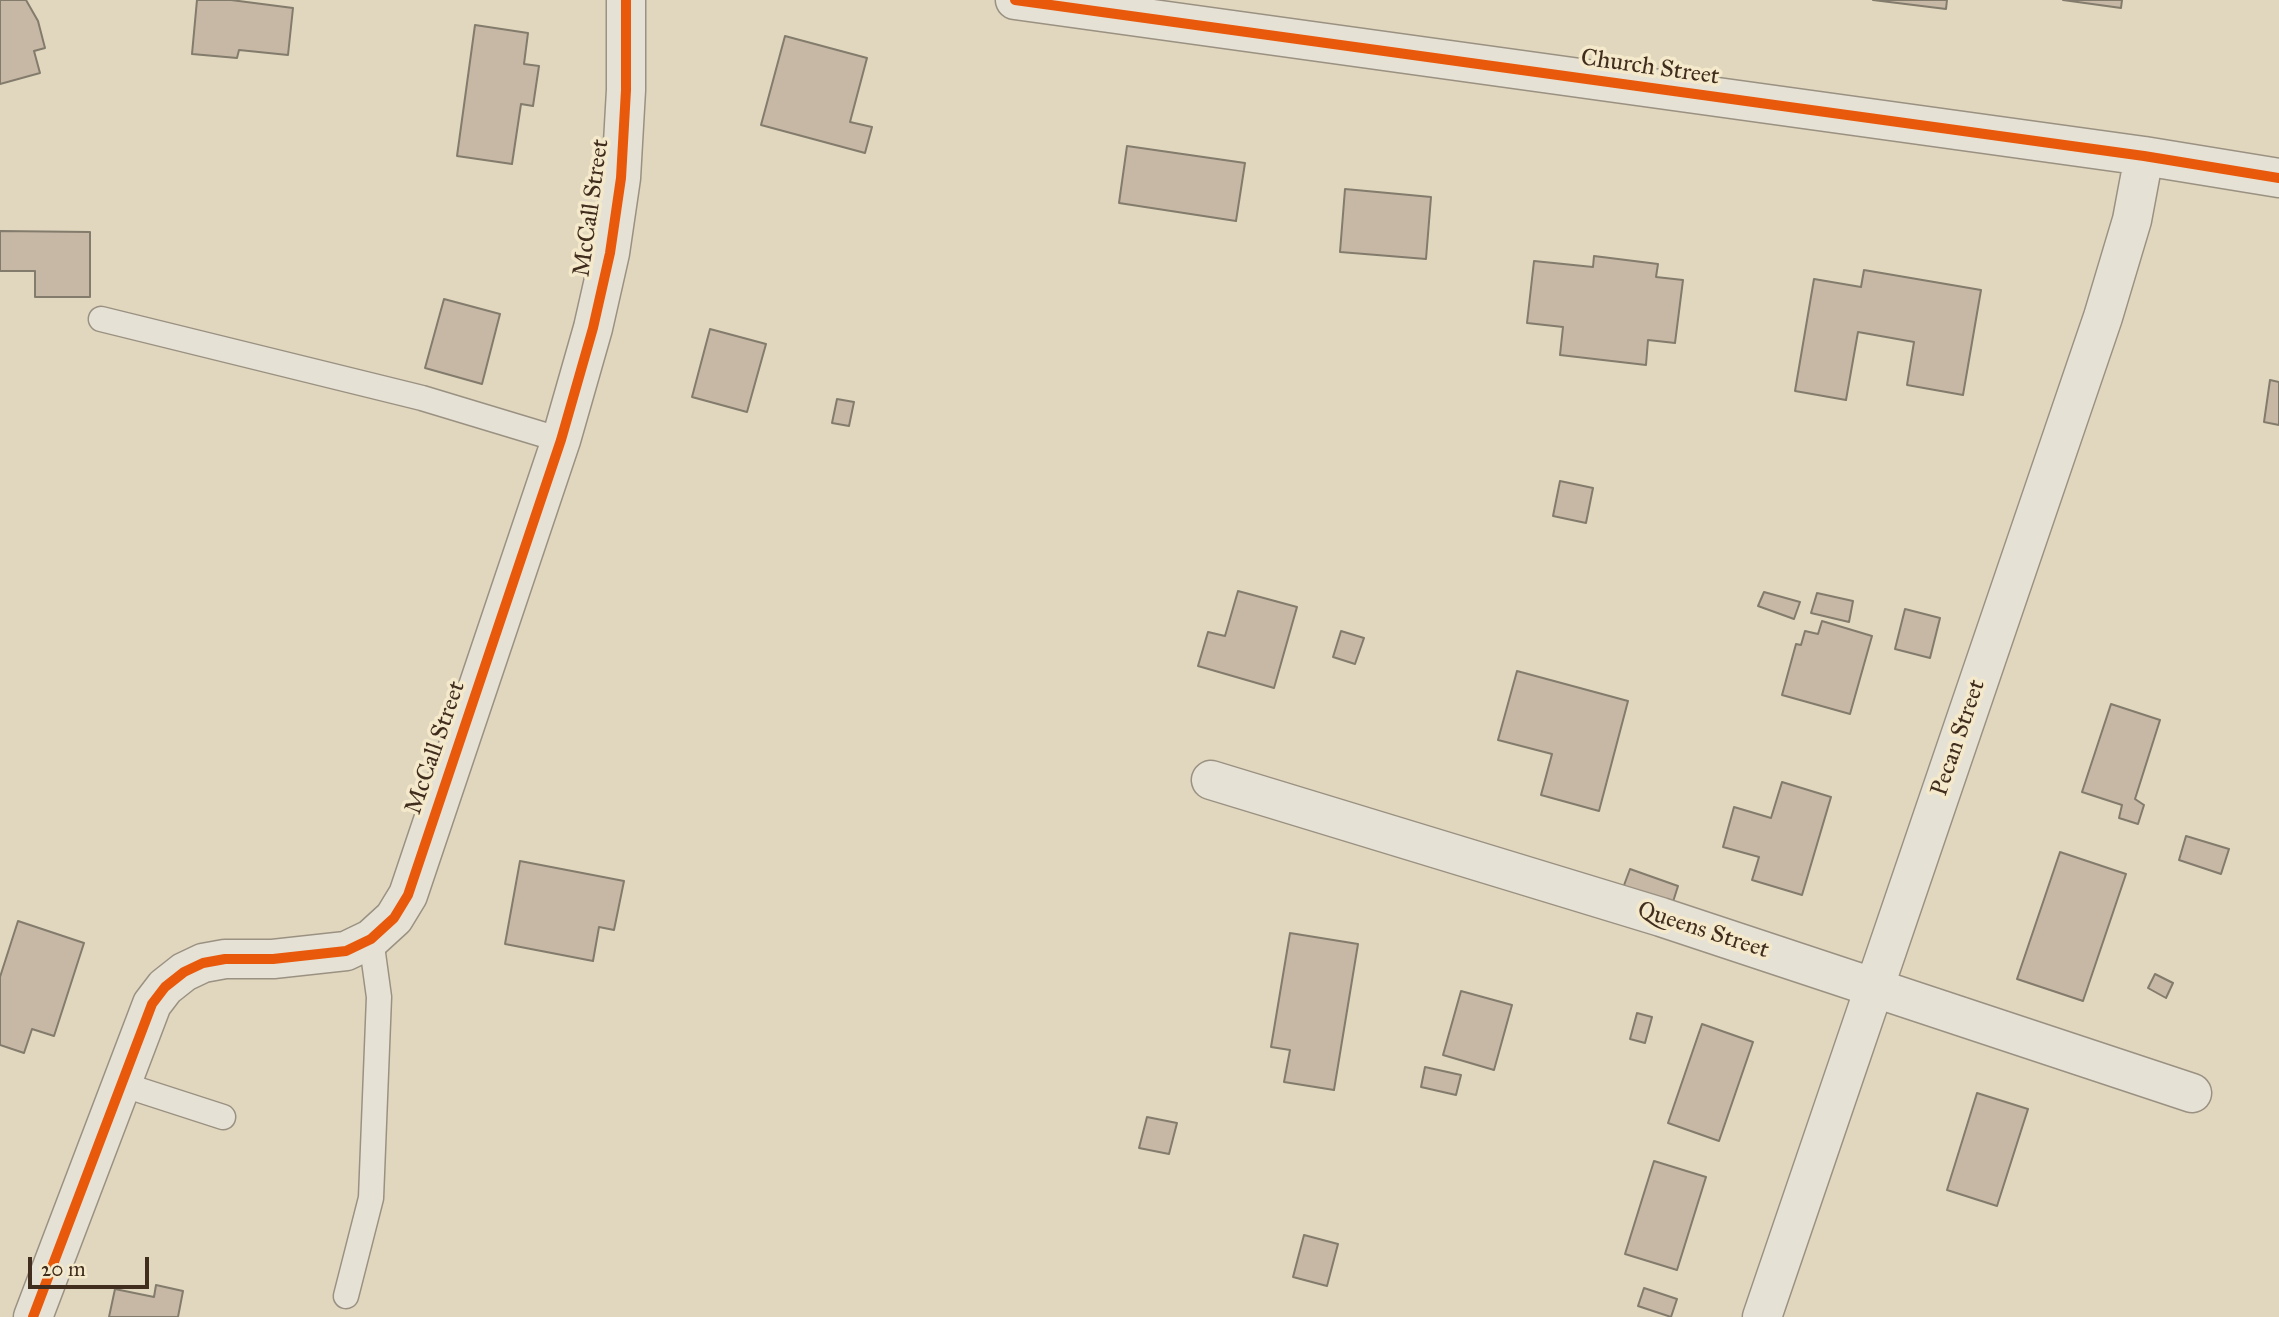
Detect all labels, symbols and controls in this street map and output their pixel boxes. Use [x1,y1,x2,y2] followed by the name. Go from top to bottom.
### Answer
[1579,44,1721,92] street label: Church Street
[568,137,616,279] street label: McCall Street
[1926,676,1992,800] street label: Pecan Street
[400,678,472,818] street label: McCall Street
[1634,896,1772,966] street label: Queens Street
[32,1244,152,1288] scale bar
[41,1256,86,1282] text: 20 m

